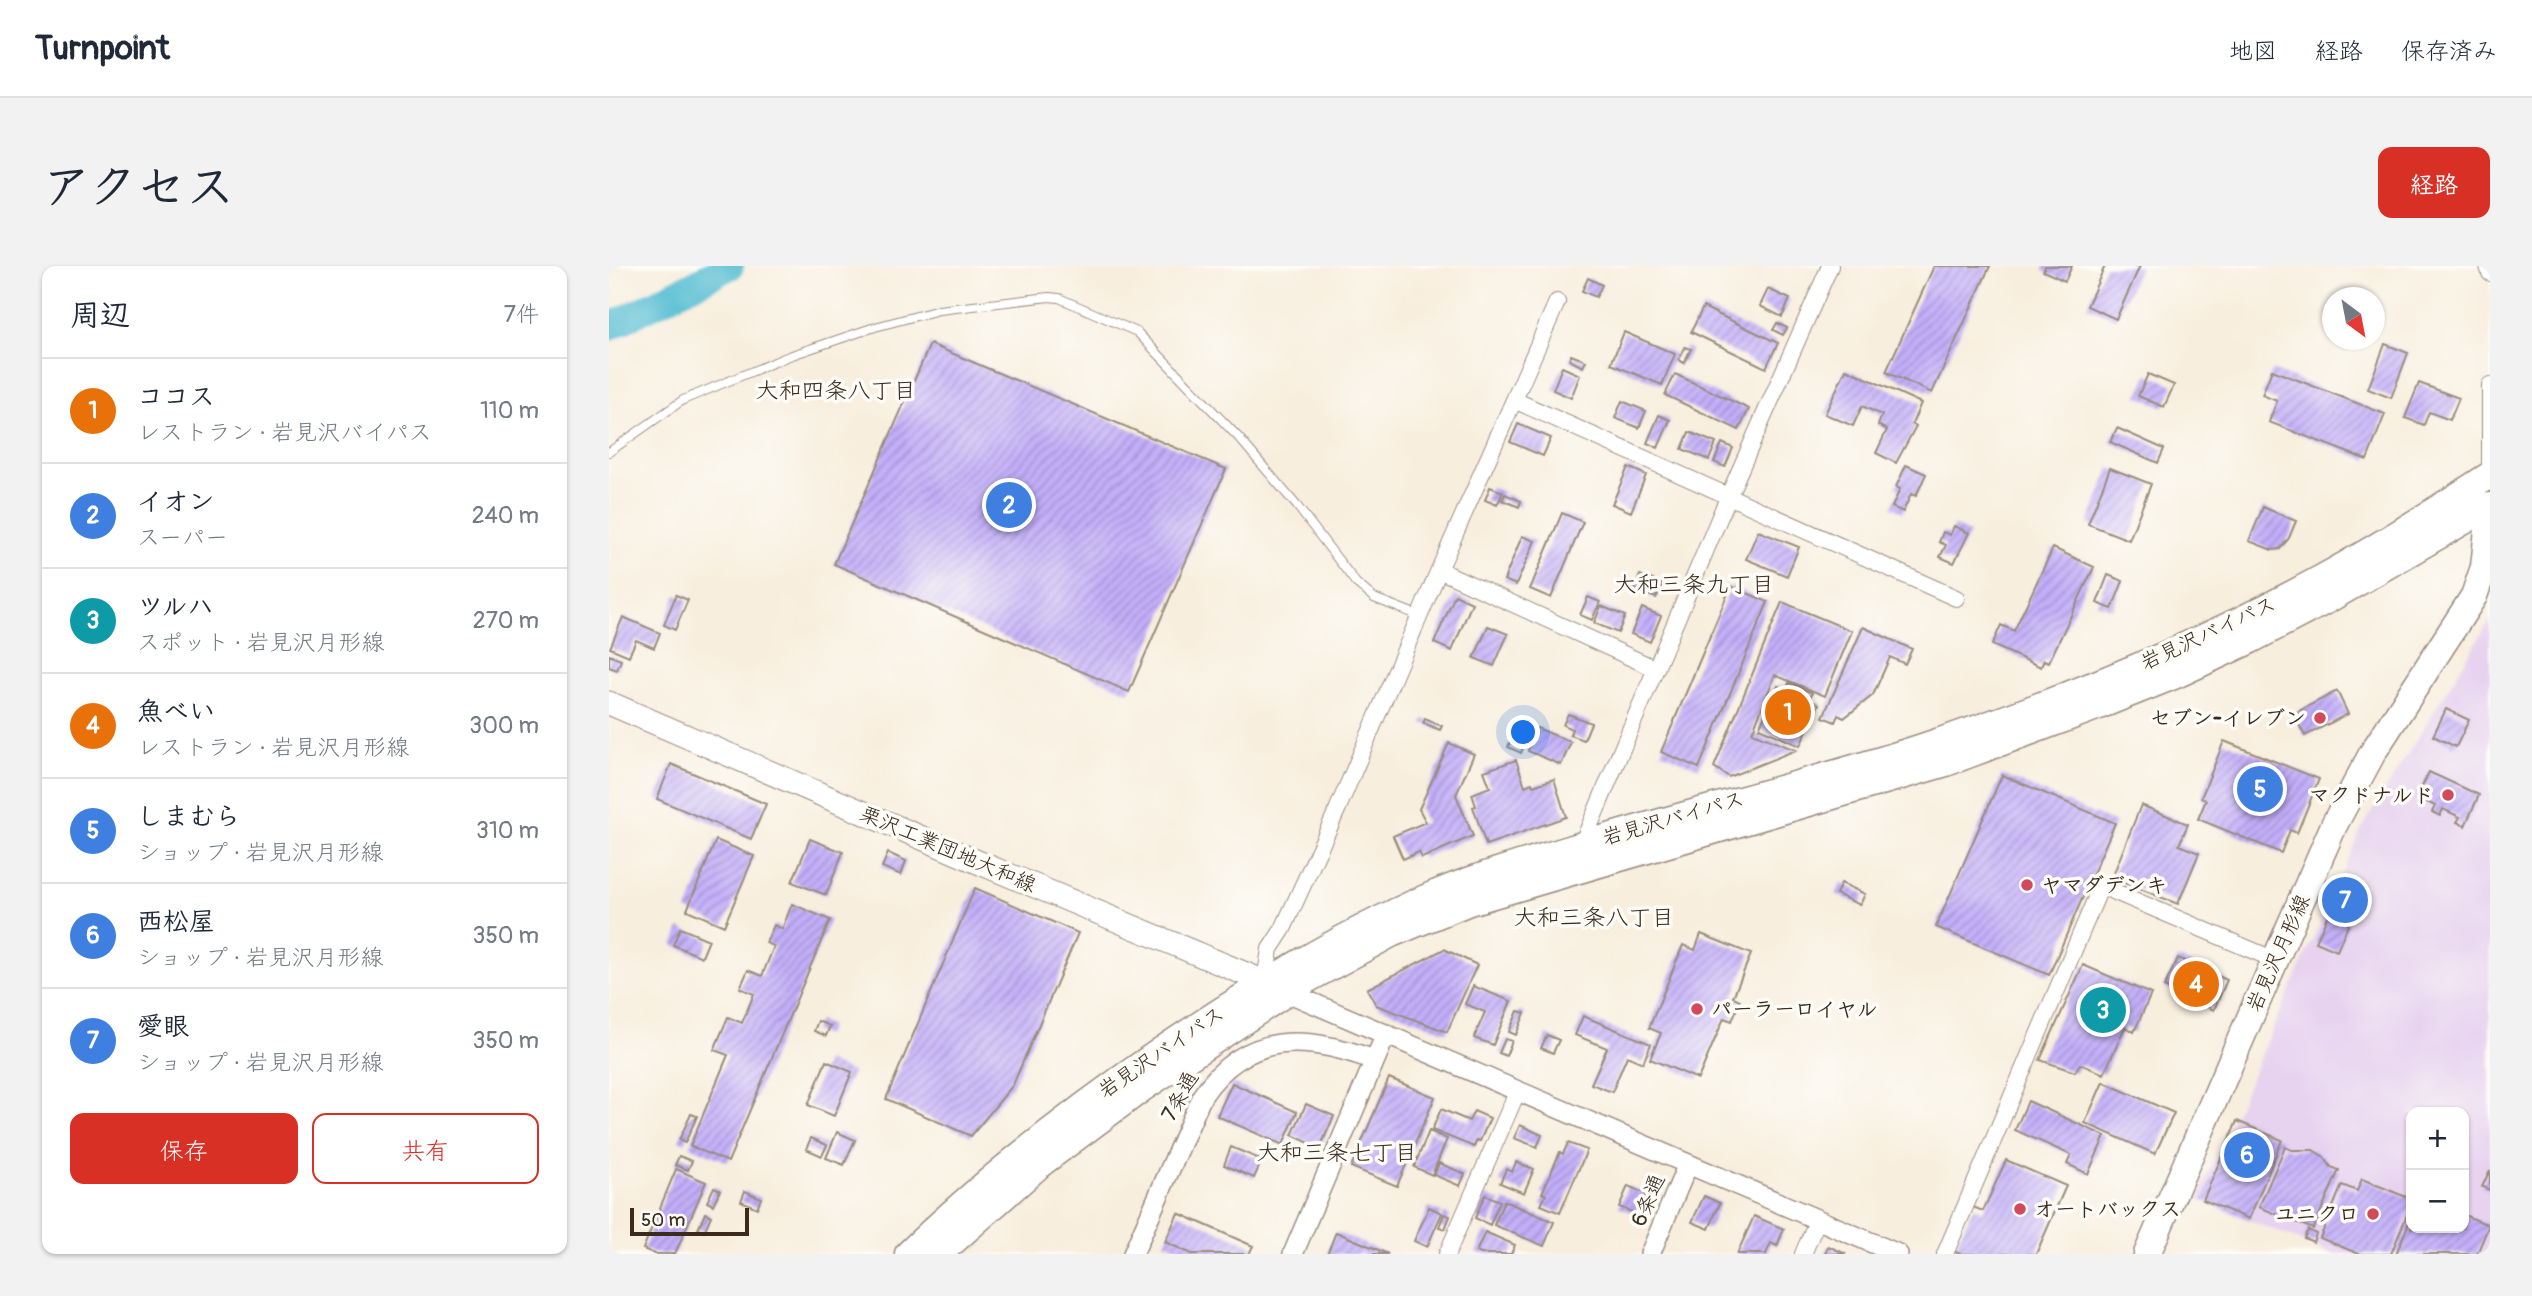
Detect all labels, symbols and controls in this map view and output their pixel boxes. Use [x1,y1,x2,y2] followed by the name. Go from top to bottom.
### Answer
[35,28,170,69] text: Turnpoint
[2229,37,2277,66] text: 地図
[2315,37,2363,66] text: 経路
[2401,37,2497,66] text: 保存済み
[2378,147,2490,218] button: 経路
[42,157,235,218] text: アクセス
[2322,287,2385,350] north arrow
[70,297,130,334] text: 周辺
[504,300,539,329] text: 7件
[756,376,917,405] district label: 大和四条八丁目
[137,381,215,413] text: ココス
[89,396,98,425] text: 1
[480,396,539,425] text: 110 m
[137,418,432,447] text: レストラン · 岩見沢バイパス
[986,479,1032,531] pin: 2
[137,486,214,518] text: イオン
[87,501,99,530] text: 2
[472,501,539,530] text: 240 m
[137,523,228,552] text: スーパー
[1614,570,1775,599] district label: 大和三条九丁目
[2136,590,2280,677] street label: 岩見沢バイパス
[137,591,213,623] text: ツルハ
[87,606,99,635] text: 3
[473,606,539,635] text: 270 m
[137,628,384,657] text: スポット · 岩見沢月形線
[1765,686,1811,738] pin: 1
[137,696,215,728] text: 魚べい
[2150,705,2306,732] place label: セブン-イレブン
[2312,710,2328,726] marker: セブン-イレブン
[86,711,100,740] text: 4
[469,711,539,740] text: 300 m
[1506,715,1540,749] your location
[137,733,409,762] text: レストラン · 岩見沢月形線
[2237,763,2283,815] pin: 5
[2309,782,2434,809] place label: マクドナルド
[1599,785,1747,852] street label: 岩見沢バイパス
[2440,787,2456,803] marker: マクドナルド
[856,800,1040,899] street label: 栗沢工業団地大和線
[137,801,241,833] text: しまむら
[87,816,99,845] text: 5
[476,816,539,845] text: 310 m
[137,838,384,867] text: ショップ · 岩見沢月形線
[2041,872,2167,899] place label: ヤマダデンキ
[2322,874,2368,926] pin: 7
[2019,877,2035,893] marker: ヤマダデンキ
[2240,890,2316,1016] street label: 岩見沢月形線
[1514,903,1675,932] district label: 大和三条八丁目
[137,906,215,938] text: 西松屋
[86,921,100,950] text: 6
[473,921,539,950] text: 350 m
[137,943,384,972] text: ショップ · 岩見沢月形線
[2173,958,2219,1010] pin: 4
[2080,984,2126,1036] pin: 3
[1711,996,1878,1023] place label: パーラーロイヤル
[1093,1000,1230,1105] street label: 岩見沢バイパス
[1689,1001,1705,1017] marker: パーラーロイヤル
[137,1011,189,1043] text: 愛眼
[87,1026,99,1055] text: 7
[473,1026,539,1055] text: 350 m
[137,1048,384,1077] text: ショップ · 岩見沢月形線
[1156,1066,1205,1126] street label: 7条通
[2406,1107,2469,1233] map controls
[2406,1107,2469,1170] button: +
[70,1113,298,1184] button: 保存
[312,1113,539,1184] button: 共有
[2224,1129,2270,1181] pin: 6
[1257,1138,1418,1167] district label: 大和三条七丁目
[1625,1170,1671,1230] street label: 6条通
[2406,1170,2469,1233] button: −
[2034,1196,2181,1223] place label: オートバックス
[2012,1201,2028,1217] marker: オートバックス
[2275,1201,2359,1228] place label: ユニクロ
[630,1205,749,1237] scale bar
[2365,1206,2381,1222] marker: ユニクロ
[641,1208,685,1232] text: 50 m

